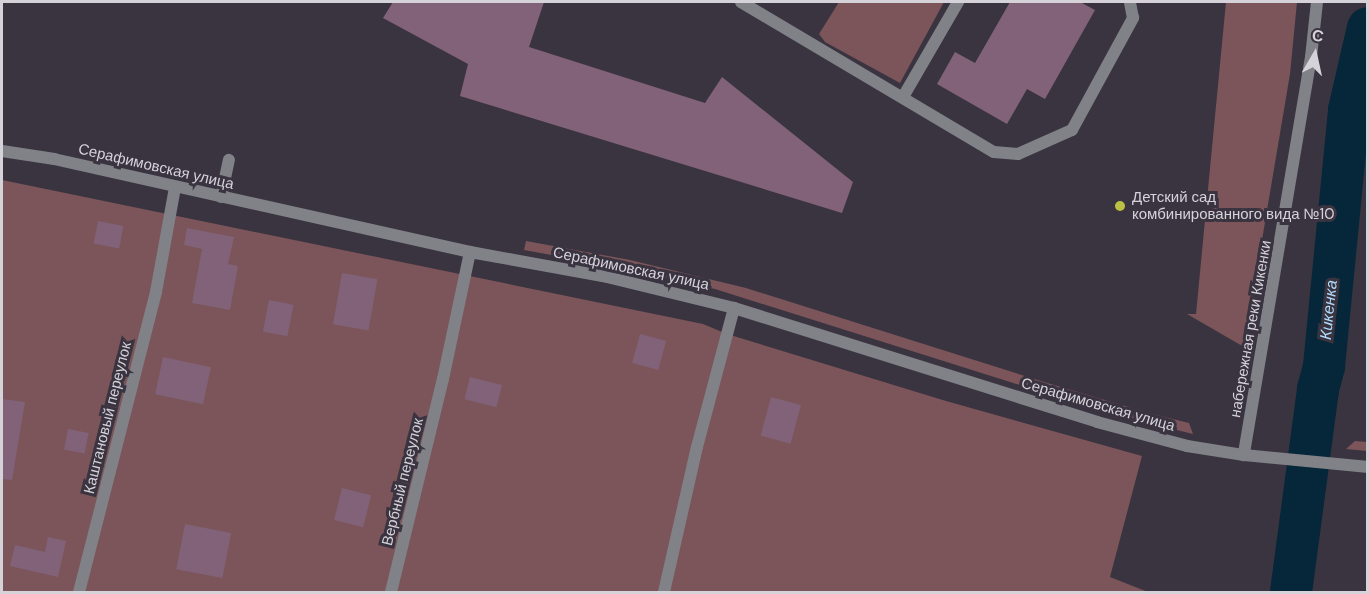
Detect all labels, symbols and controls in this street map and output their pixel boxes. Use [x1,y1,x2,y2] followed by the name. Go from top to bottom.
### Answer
[1285,24,1345,84] north arrow
[1311,24,1325,47] text: С
[76,140,236,194] street label: Серафимовская улица
[1132,188,1335,223] place label: Детский сад комбинированного вида №10
[1113,199,1127,213] marker: Детский сад комбинированного вида №10
[1227,239,1275,419] street label: набережная реки Кикенки
[551,244,711,294] street label: Серафимовская улица
[1316,279,1342,341] water label: Кикенка
[80,340,136,496] street label: Каштановый переулок
[1019,374,1177,436] street label: Серафимовская улица
[378,416,428,548] street label: Вербный переулок

